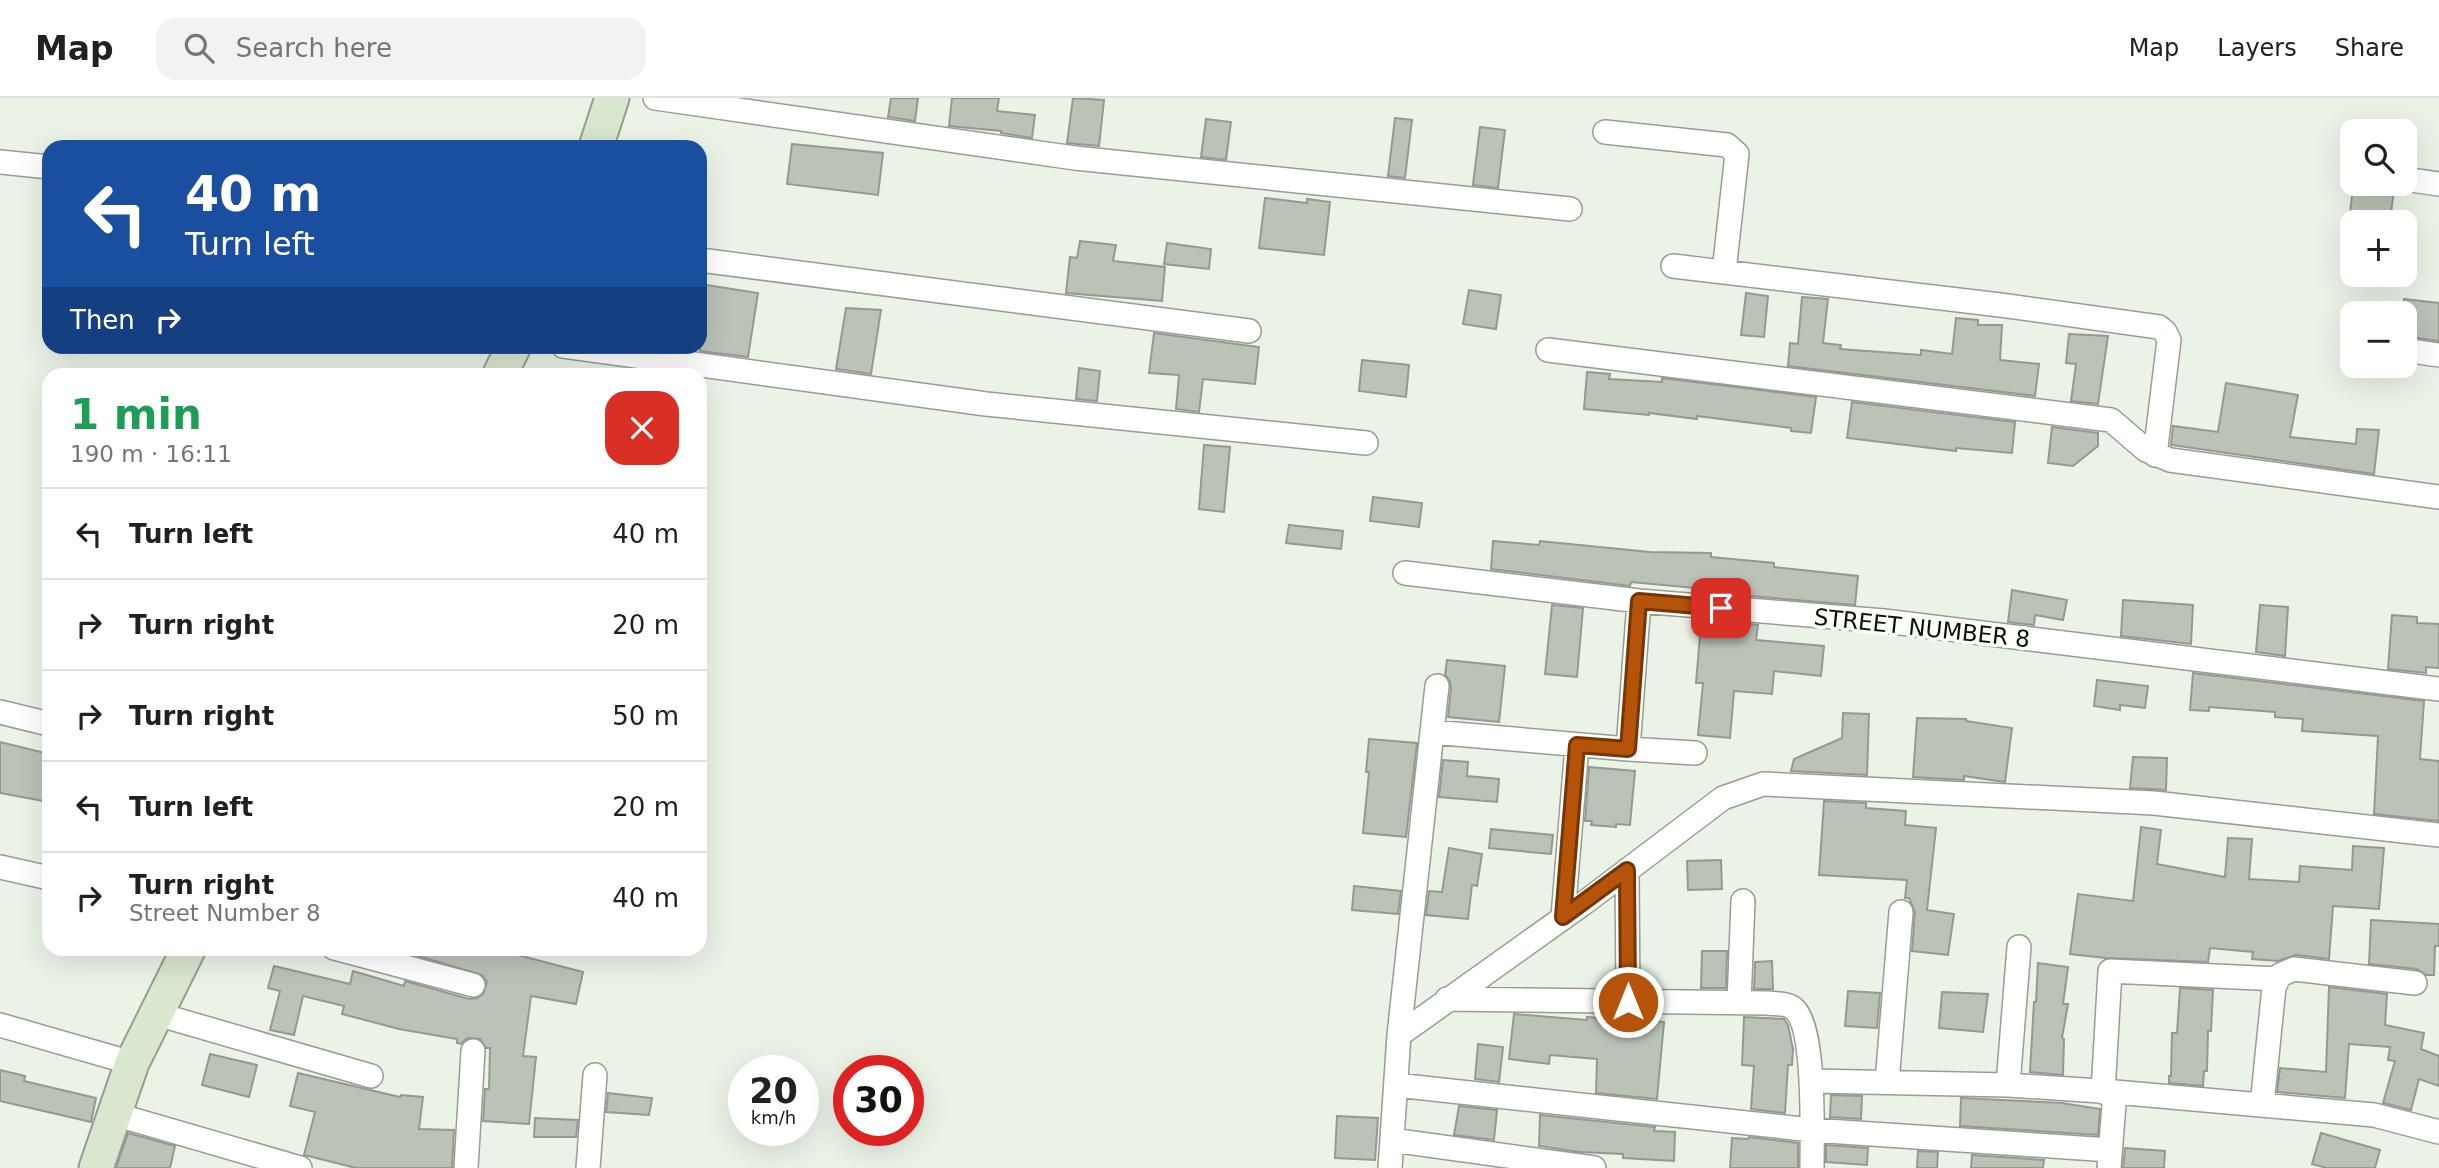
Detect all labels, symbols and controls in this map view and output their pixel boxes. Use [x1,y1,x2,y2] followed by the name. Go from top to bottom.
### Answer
[156,17,646,80] search box
[35,29,114,68] text: Map
[180,29,218,67] icon: search
[236,33,392,63] text: Search here
[2129,34,2179,62] text: Map
[2217,34,2297,62] text: Layers
[2335,34,2404,62] text: Share
[2340,119,2417,378] map controls
[2340,119,2417,196] button: search
[185,166,321,223] text: 40 m
[70,168,161,259] icon: left
[2340,210,2417,287] button: +
[185,225,315,263] text: Turn left
[149,301,187,339] icon: right
[2340,301,2417,378] button: −
[70,305,135,335] text: Then
[70,390,202,439] text: 1 min
[605,391,679,465] button: close
[70,441,232,467] text: 190 m · 16:11
[70,515,108,553] icon: left
[129,519,253,549] text: Turn left
[612,519,679,549] text: 40 m
[1691,578,1751,638] pin
[1702,589,1740,627] icon: arrive
[1813,604,2031,652] street label: STREET NUMBER 8
[70,606,108,644] icon: right
[129,610,274,640] text: Turn right
[612,610,679,640] text: 20 m
[70,697,108,735] icon: right
[129,701,274,731] text: Turn right
[612,701,679,731] text: 50 m
[70,788,108,826] icon: left
[129,792,253,822] text: Turn left
[612,792,679,822] text: 20 m
[129,870,274,900] text: Turn right
[70,879,108,917] icon: right
[612,883,679,913] text: 40 m
[129,900,321,926] text: Street Number 8
[1591,965,1665,1039] position arrow
[833,1055,924,1146] speed limit sign: 30
[749,1071,798,1111] text: 20
[751,1107,796,1128] text: km/h

